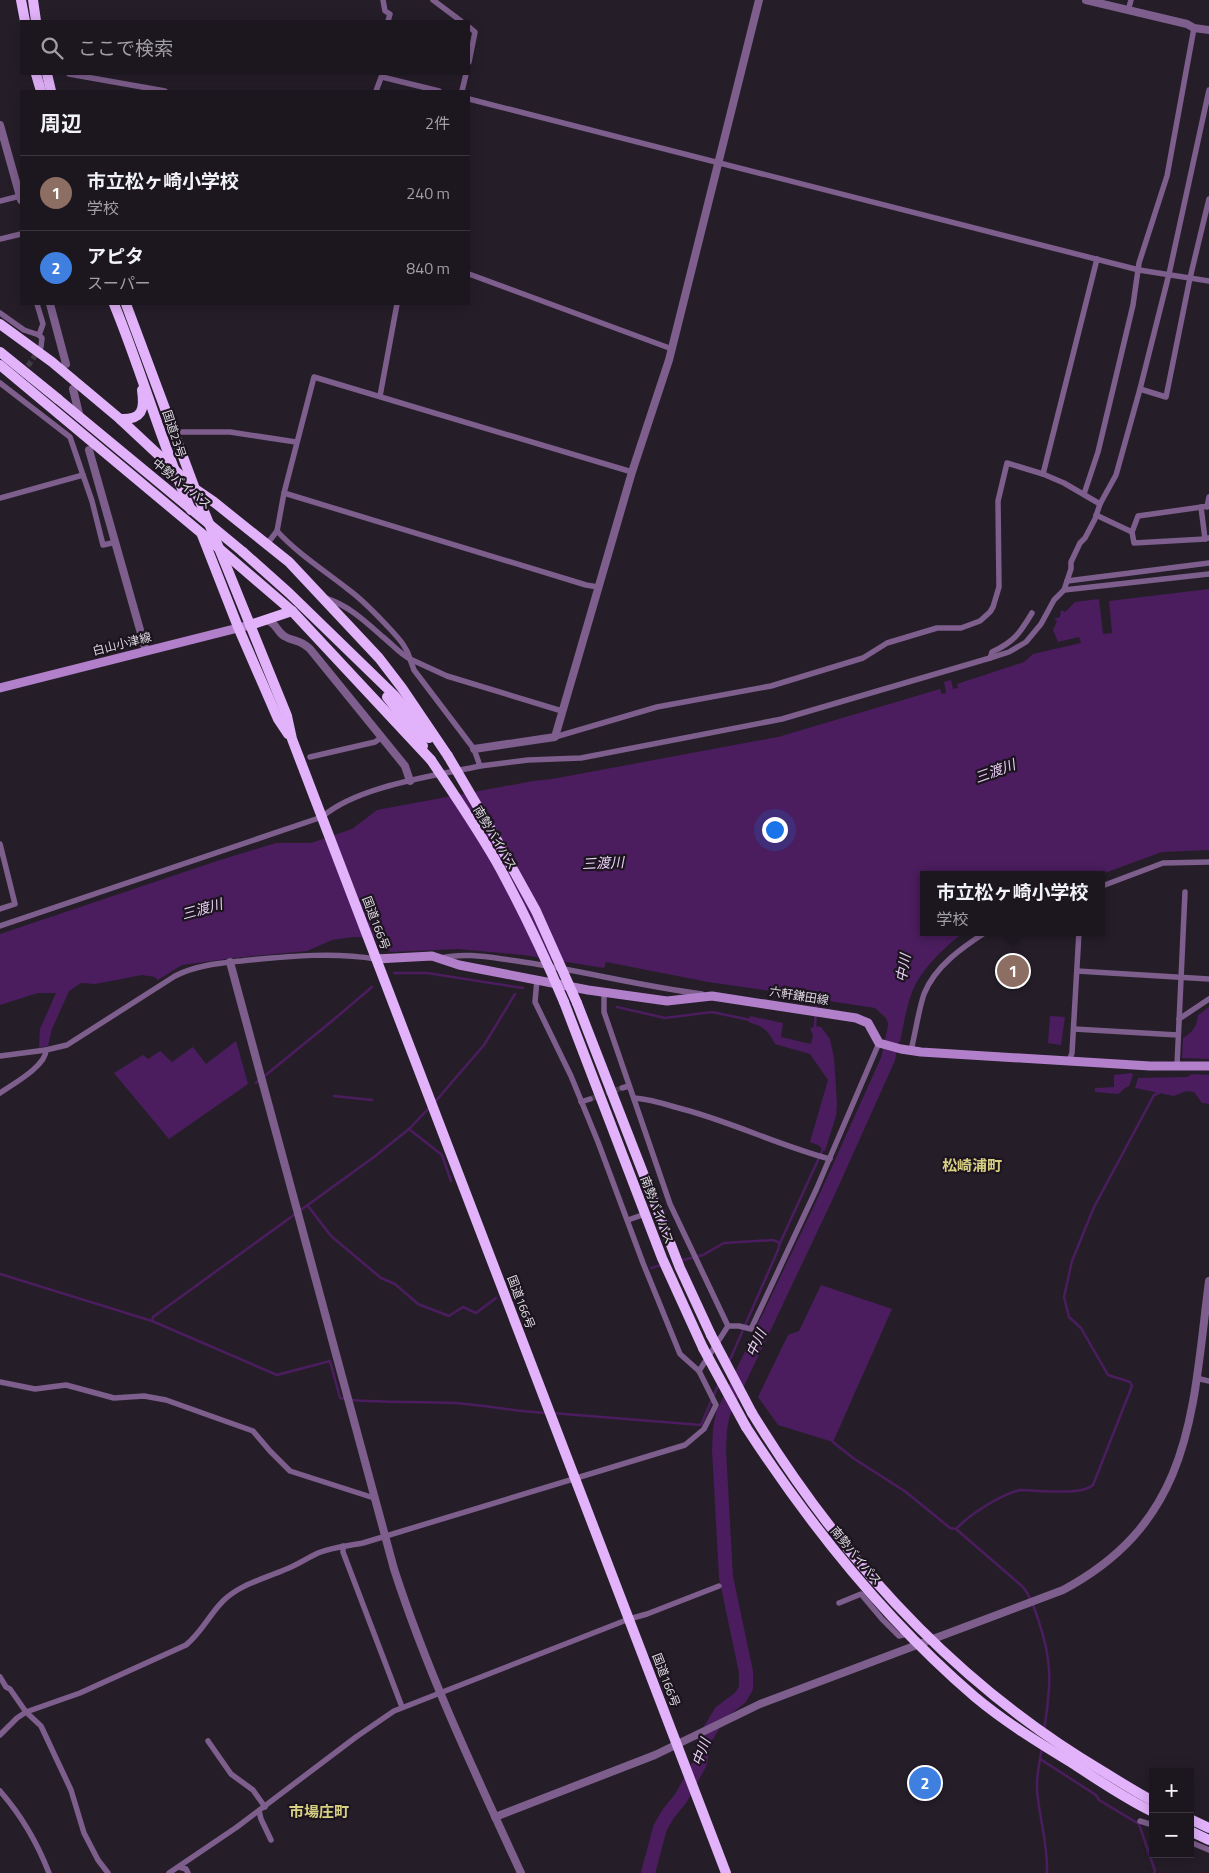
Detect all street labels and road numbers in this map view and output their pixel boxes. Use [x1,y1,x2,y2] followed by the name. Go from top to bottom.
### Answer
[158,407,191,460] street label: 国道23号
[148,454,216,514] street label: 中勢バイパス
[90,627,153,660] street label: 白山小津線
[469,802,522,873] street label: 南勢バイパス
[358,893,395,952] street label: 国道166号
[768,981,830,1010] street label: 六軒鎌田線
[636,1173,679,1247] street label: 南勢バイパス
[503,1272,540,1331] street label: 国道166号
[826,1522,887,1589] street label: 南勢バイパス
[648,1650,685,1709] street label: 国道166号

